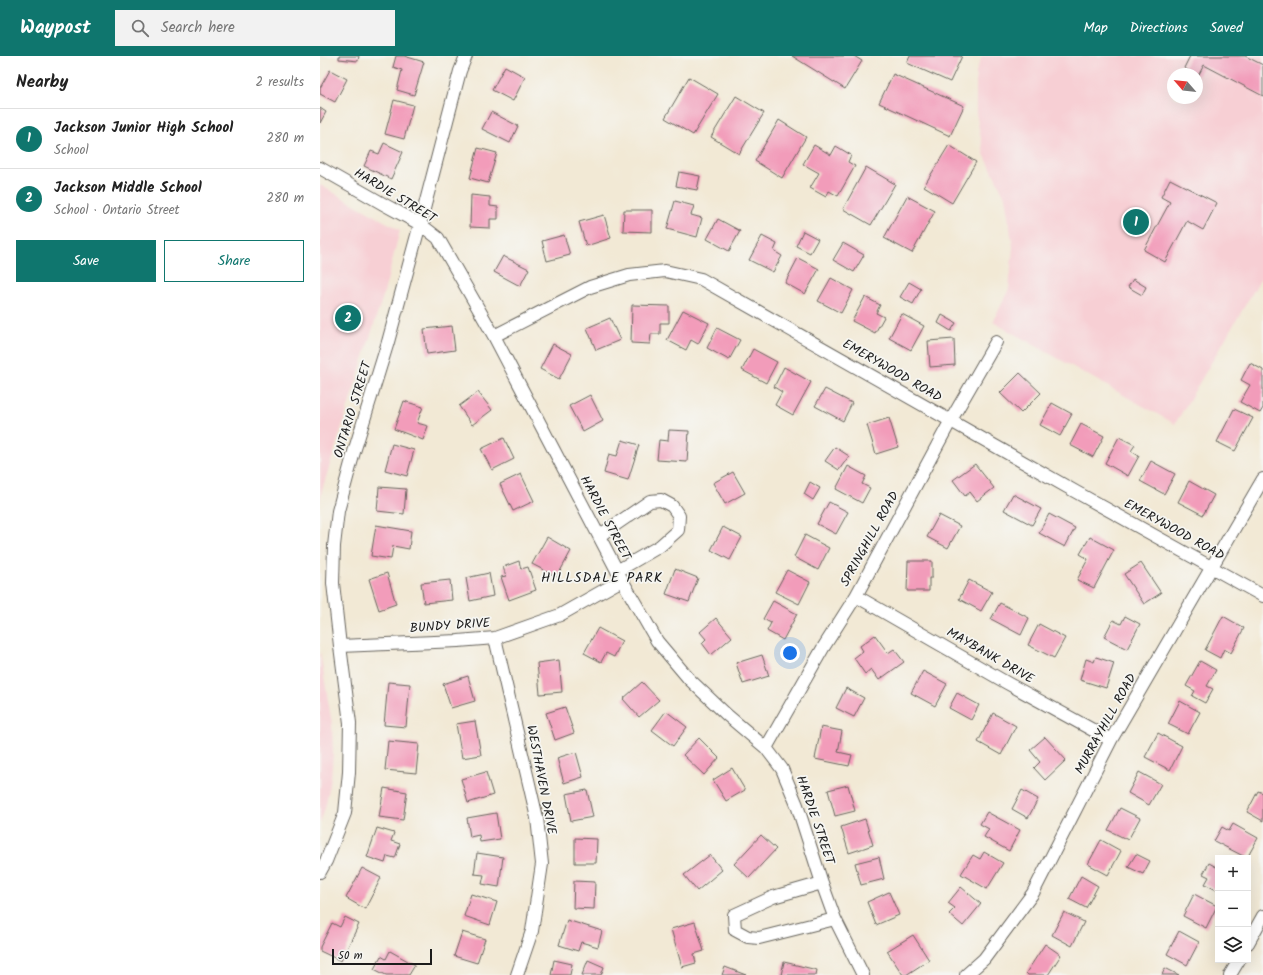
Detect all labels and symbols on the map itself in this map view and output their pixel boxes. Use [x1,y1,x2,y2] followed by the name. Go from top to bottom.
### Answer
[1167,68,1203,104] north arrow
[350,163,441,229] street label: HARDIE STREET
[1123,207,1149,237] pin: 1
[335,303,361,333] pin: 2
[838,334,946,408] street label: EMERYWOOD ROAD
[328,358,378,461] street label: ONTARIO STREET
[574,472,637,565] street label: HARDIE STREET
[835,487,905,591] street label: SPRINGHILL ROAD
[1120,494,1228,566] street label: EMERYWOOD ROAD
[541,567,663,589] district label: HILLSDALE PARK
[409,613,491,639] street label: BUNDY DRIVE
[942,622,1038,690] street label: MAYBANK DRIVE
[780,643,800,663] your location
[1070,670,1142,778] street label: MURRAYHILL ROAD
[520,723,562,837] street label: WESTHAVEN DRIVE
[790,773,840,868] street label: HARDIE STREET
[332,947,432,966] scale bar

